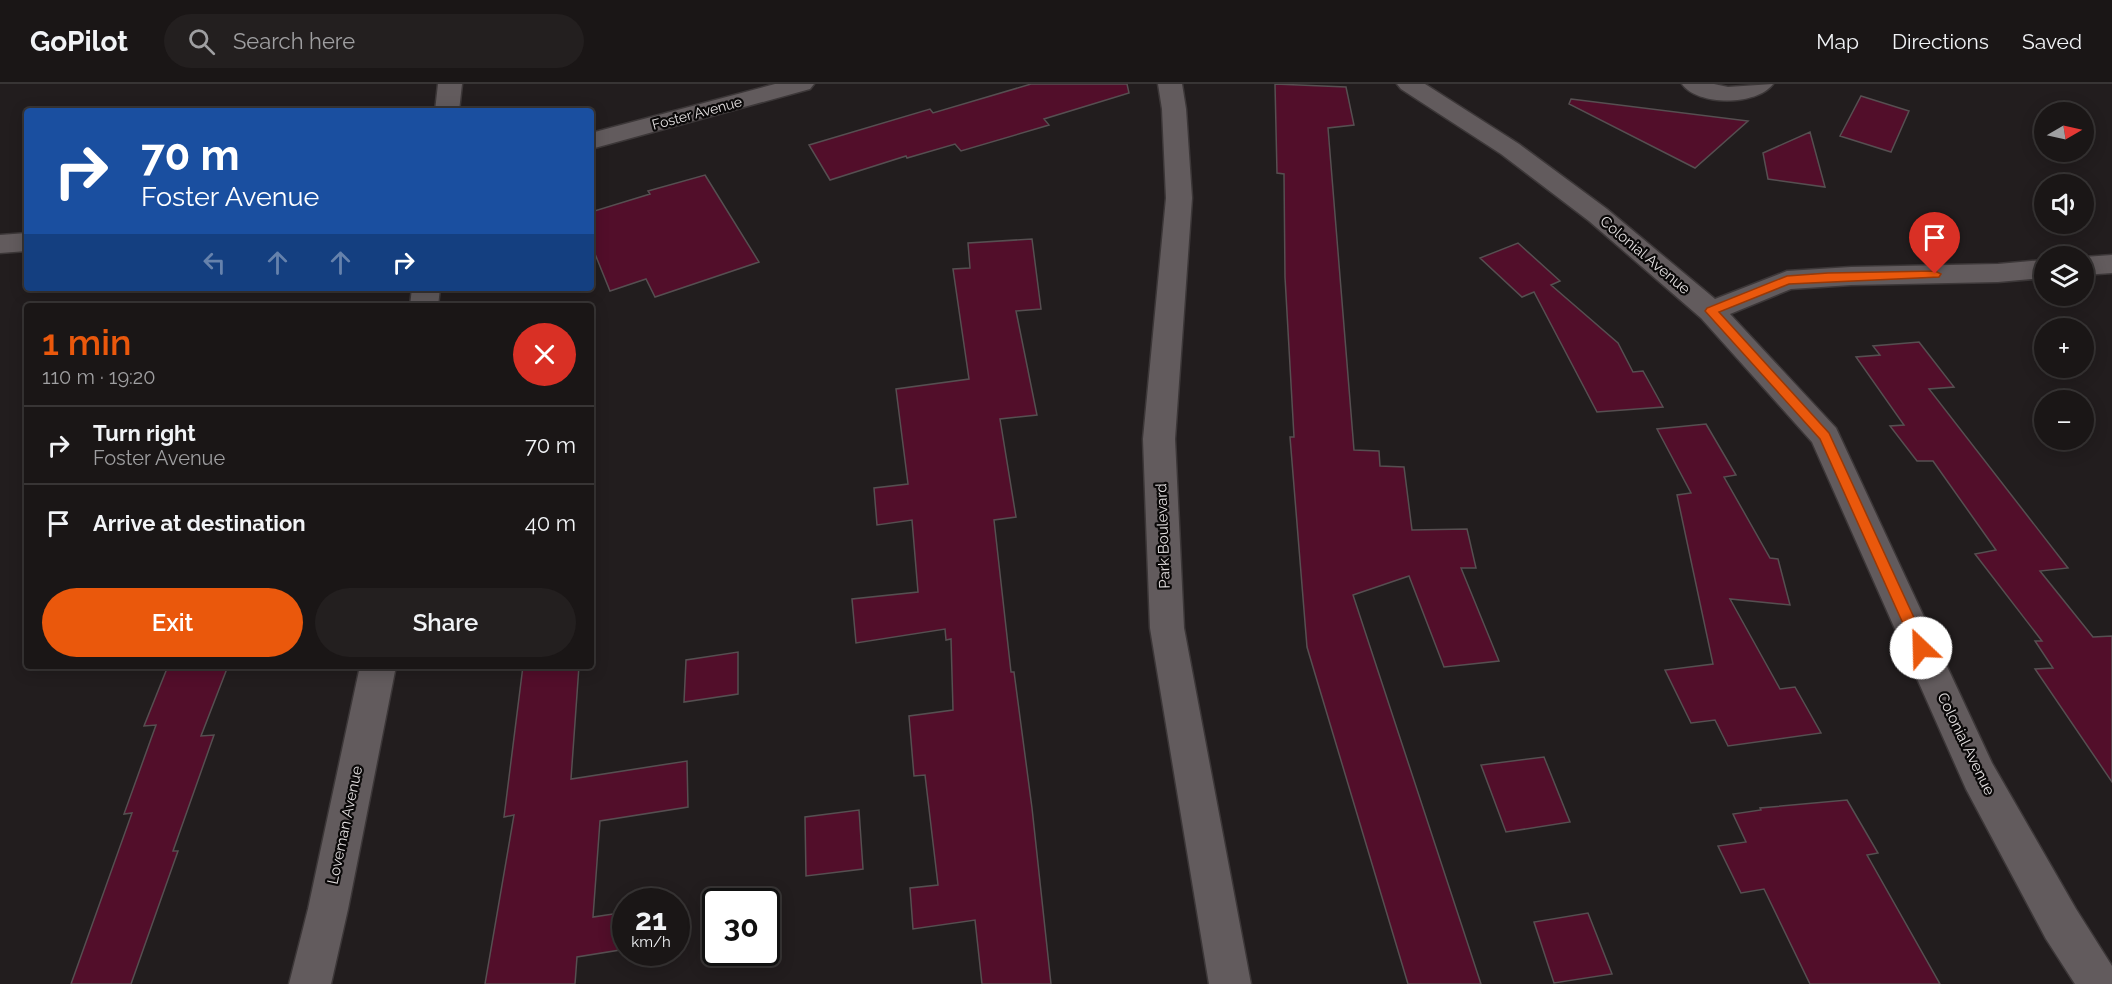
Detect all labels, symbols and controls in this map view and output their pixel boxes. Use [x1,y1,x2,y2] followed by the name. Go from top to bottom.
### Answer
[164,14,584,68] search box
[30,25,128,58] text: GoPilot
[185,25,218,58] icon: search
[233,28,355,54] text: Search here
[1816,29,1859,54] text: Map
[1892,29,1989,54] text: Directions
[2022,29,2082,54] text: Saved
[650,93,744,133] street label: Foster Avenue
[2034,102,2094,162] north arrow
[2034,102,2094,450] map controls
[141,131,240,180] text: 70 m
[42,132,120,210] icon: right
[2034,174,2094,234] button: sound
[141,181,319,212] text: Foster Avenue
[1596,212,1694,298] street label: Colonial Avenue
[1909,212,1960,274] pin
[1918,221,1951,254] icon: arrive
[198,246,231,279] icon: left
[261,246,294,279] icon: ahead
[324,246,357,279] icon: ahead
[387,246,420,279] icon: right
[2034,246,2094,306] button: layers
[2034,318,2094,378] button: +
[42,321,131,363] text: 1 min
[513,323,576,386] button: close
[42,365,156,389] text: 110 m · 19:20
[2034,390,2094,450] button: −
[93,420,196,446] text: Turn right
[42,429,75,462] icon: right
[525,432,576,458] text: 70 m
[93,446,225,470] text: Foster Avenue
[1152,483,1174,589] street label: Park Boulevard
[42,507,75,540] icon: arrive
[93,510,306,536] text: Arrive at destination
[525,510,576,536] text: 40 m
[42,588,303,657] button: Exit
[315,588,576,657] button: Share
[1889,616,1953,680] position arrow
[1933,690,1999,798] street label: Colonial Avenue
[324,764,366,886] street label: Loveman Avenue
[702,888,780,966] speed limit sign: 30
[635,902,667,937] text: 21
[631,933,671,951] text: km/h

